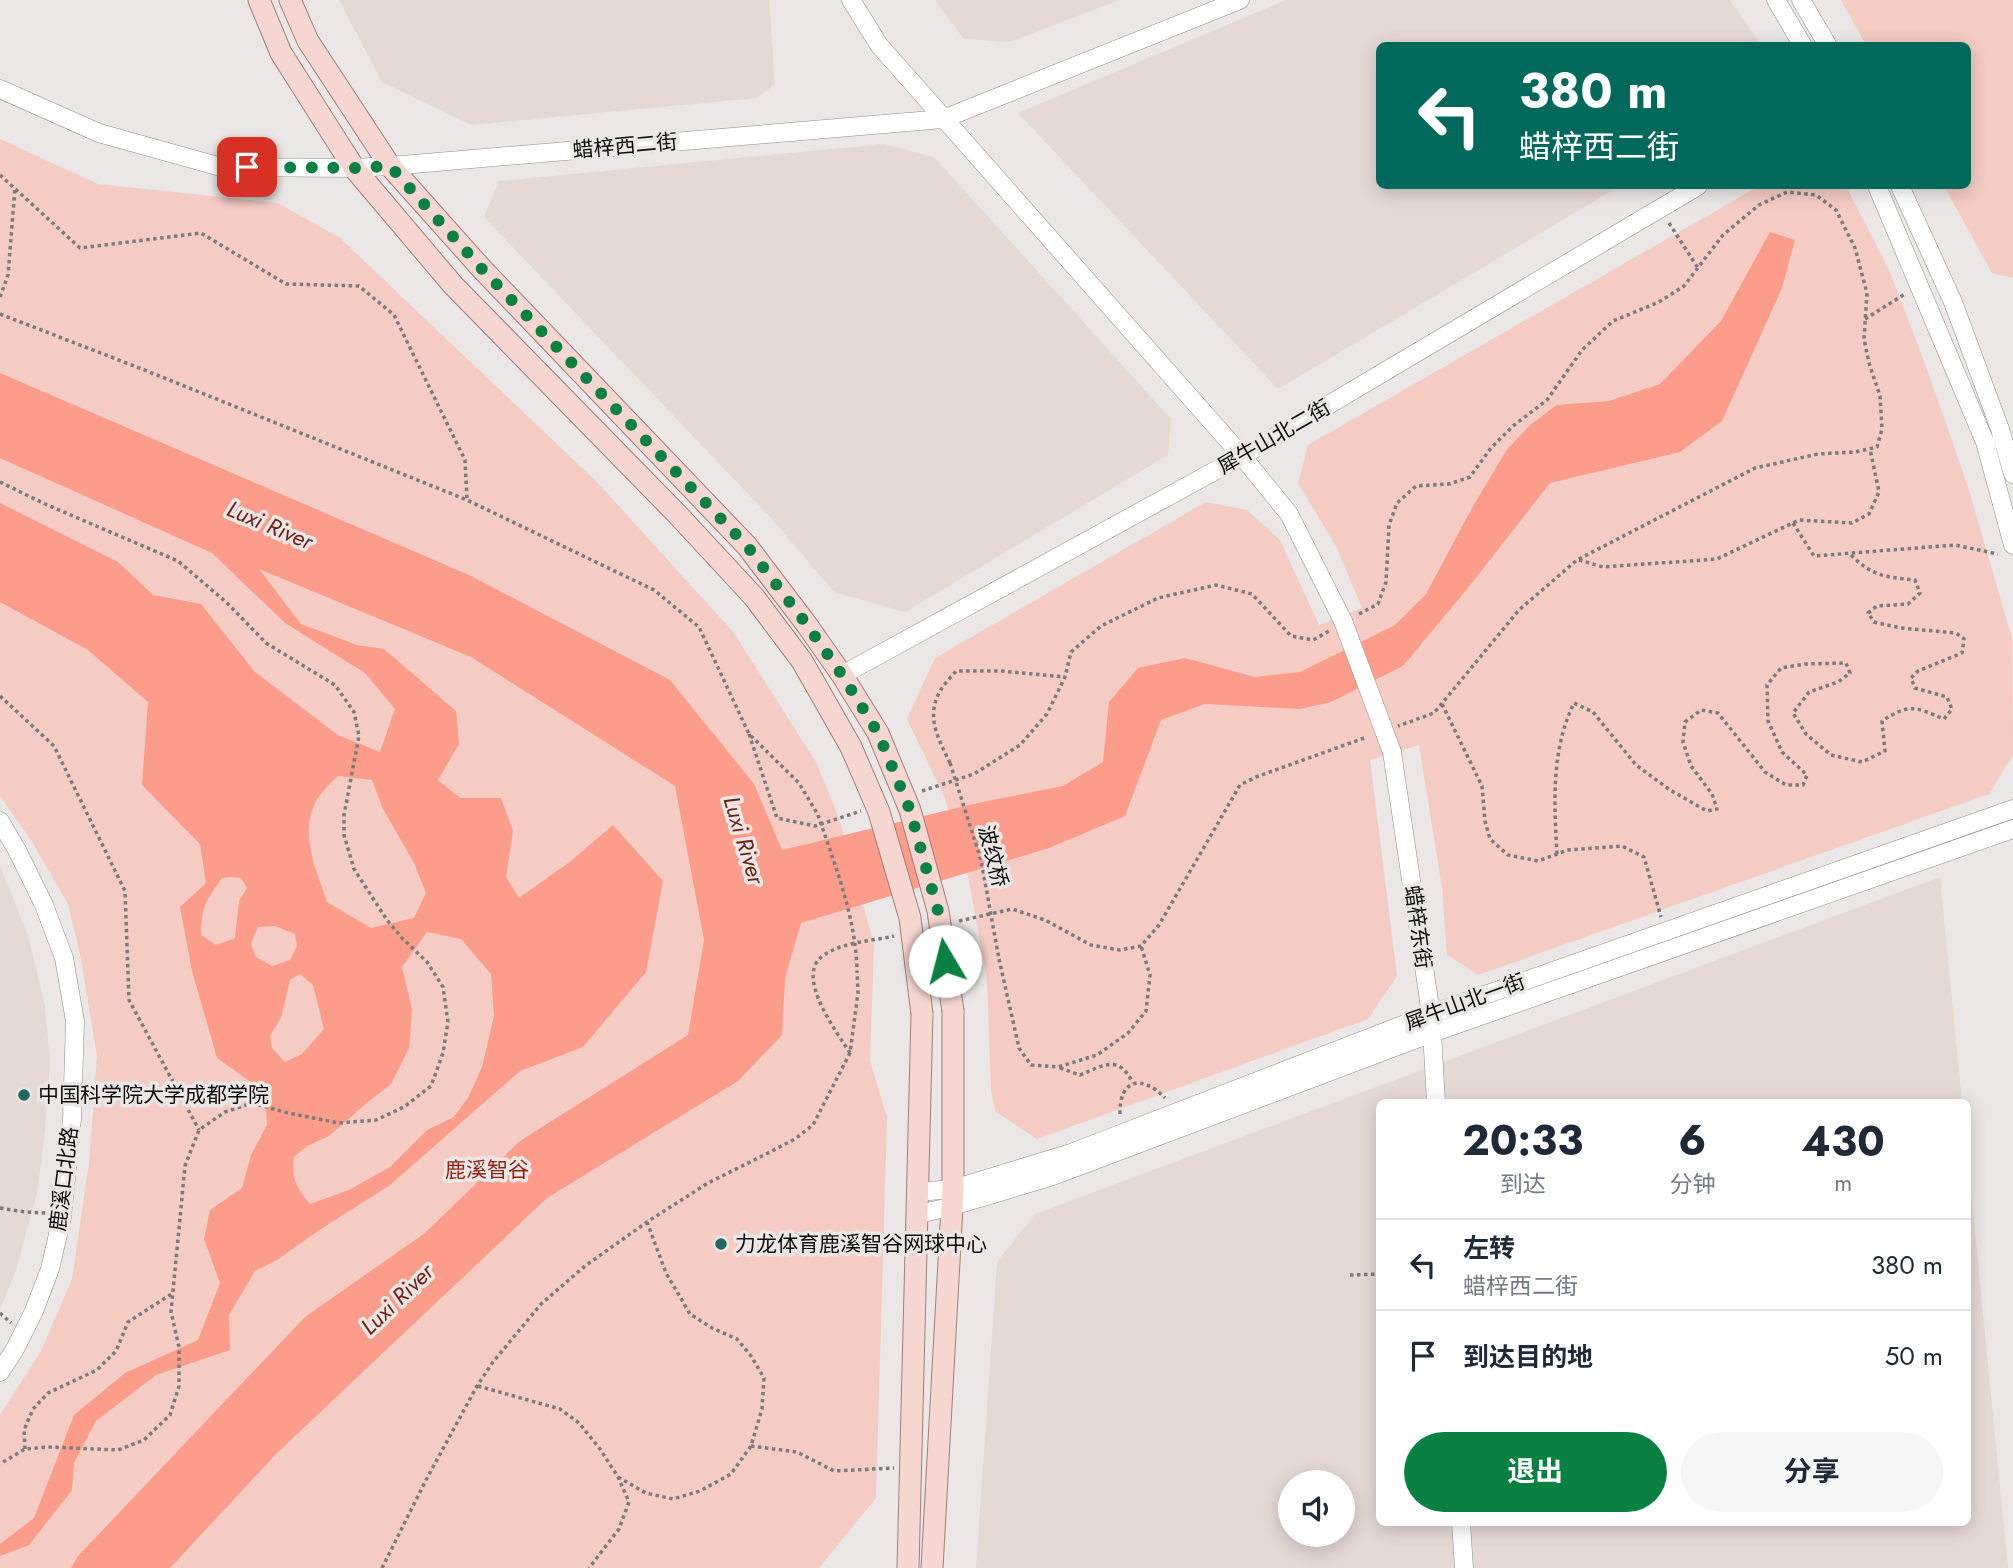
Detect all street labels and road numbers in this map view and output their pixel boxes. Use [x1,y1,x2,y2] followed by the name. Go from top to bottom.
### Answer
[571,126,679,166] street label: 蜡梓西二街
[1212,393,1336,481] street label: 犀牛山北二街
[971,822,1015,890] street label: 波纹桥
[1397,883,1439,971] street label: 蜡梓东街
[1401,966,1529,1038] street label: 犀牛山北一街
[43,1125,85,1233] street label: 鹿溪口北路

